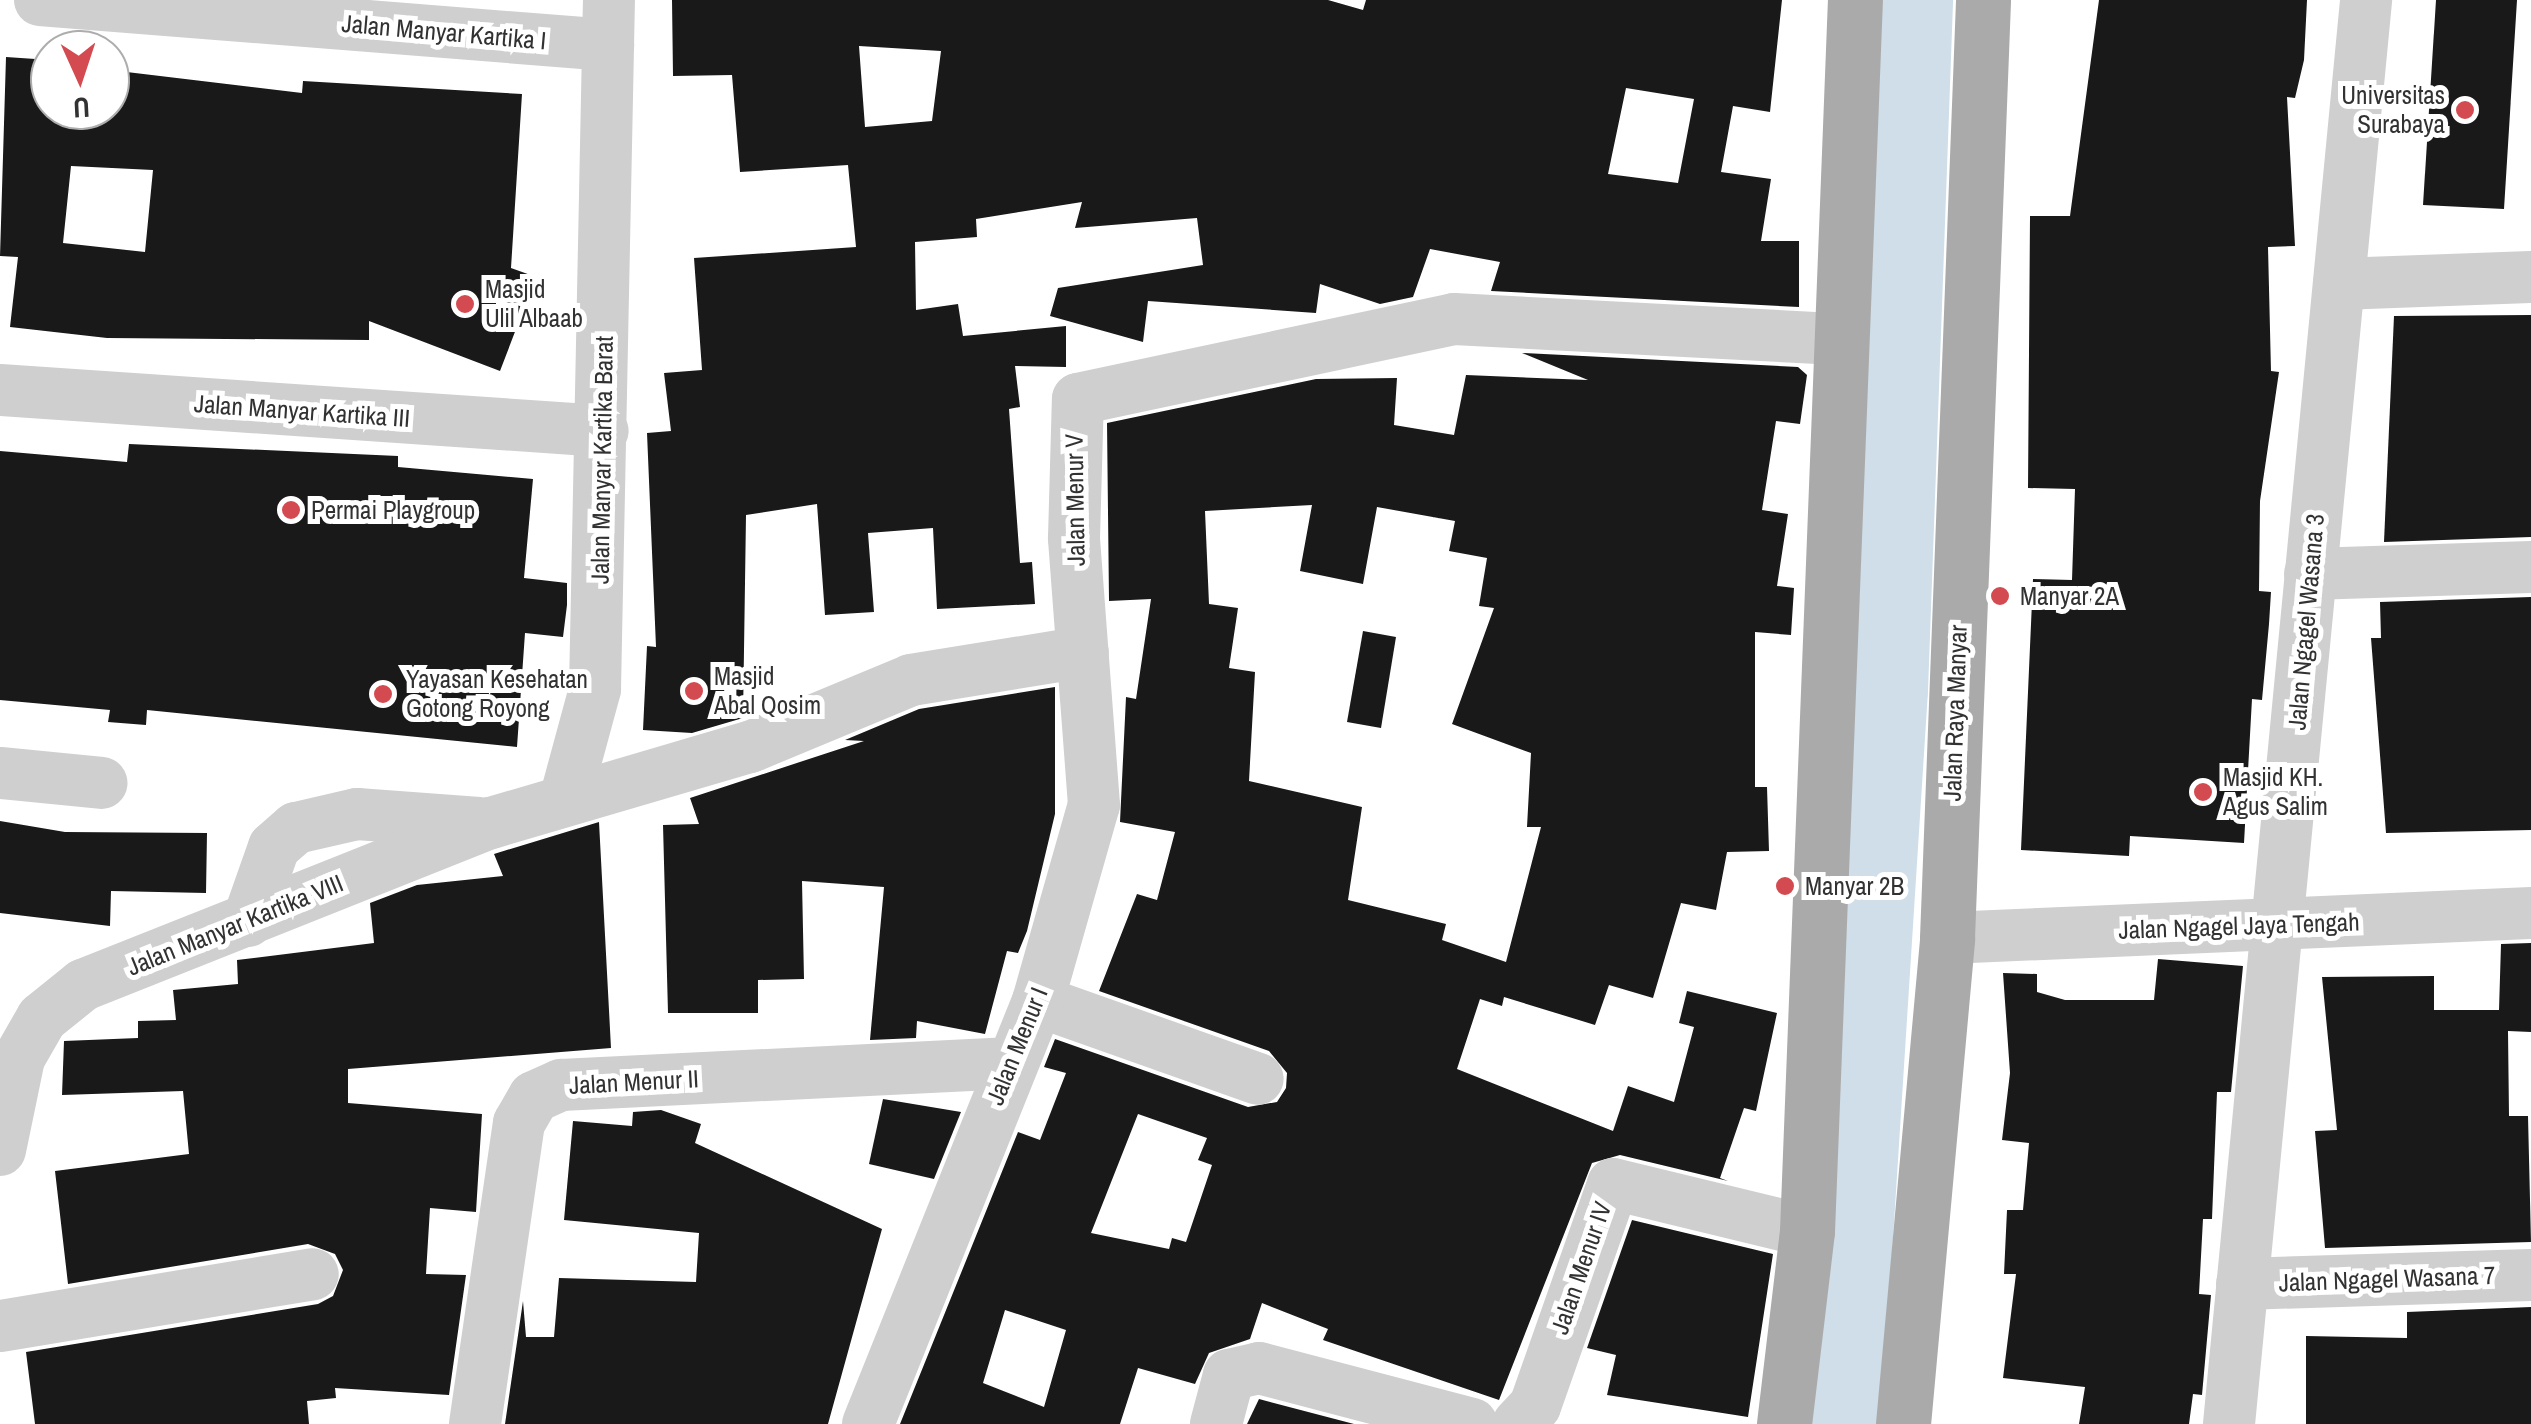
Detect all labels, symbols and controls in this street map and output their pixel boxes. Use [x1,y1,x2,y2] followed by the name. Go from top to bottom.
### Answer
[341,8,547,56] street label: Jalan Manyar Kartika I
[30,30,130,130] north arrow
[2341,81,2445,140] place label: Universitas Surabaya
[72,89,91,127] text: U
[2454,99,2476,121] marker: Universitas Surabaya
[485,275,584,334] place label: Masjid Ulil Albaab
[454,293,476,315] marker: Masjid Ulil Albaab
[585,336,619,584] street label: Jalan Manyar Kartika Barat
[193,388,411,434] street label: Jalan Manyar Kartika III
[1059,434,1091,566] street label: Jalan Menur V
[311,495,475,525] place label: Permai Playgroup
[280,499,302,521] marker: Permai Playgroup
[2282,513,2330,731] street label: Jalan Ngagel Wasana 3
[2020,581,2119,611] place label: Manyar 2A
[1989,585,2011,607] marker: Manyar 2A
[1937,624,1973,802] street label: Jalan Raya Manyar
[714,662,821,721] place label: Masjid Abal Qosim
[406,665,588,724] place label: Yayasan Kesehatan Gotong Royong
[683,680,705,702] marker: Masjid Abal Qosim
[370,681,396,707] marker: Yayasan Kesehatan Gotong Royong
[2223,763,2328,822] place label: Masjid KH. Agus Salim
[2192,781,2214,803] marker: Masjid KH. Agus Salim
[123,868,347,982] street label: Jalan Manyar Kartika VIII
[1805,871,1904,901] place label: Manyar 2B
[1774,875,1796,897] marker: Manyar 2B
[2118,907,2360,945] street label: Jalan Ngagel Jaya Tengah
[980,983,1054,1109] street label: Jalan Menur I
[568,1064,700,1100] street label: Jalan Menur II
[1544,1198,1618,1338] street label: Jalan Menur IV
[2278,1260,2496,1298] street label: Jalan Ngagel Wasana 7

